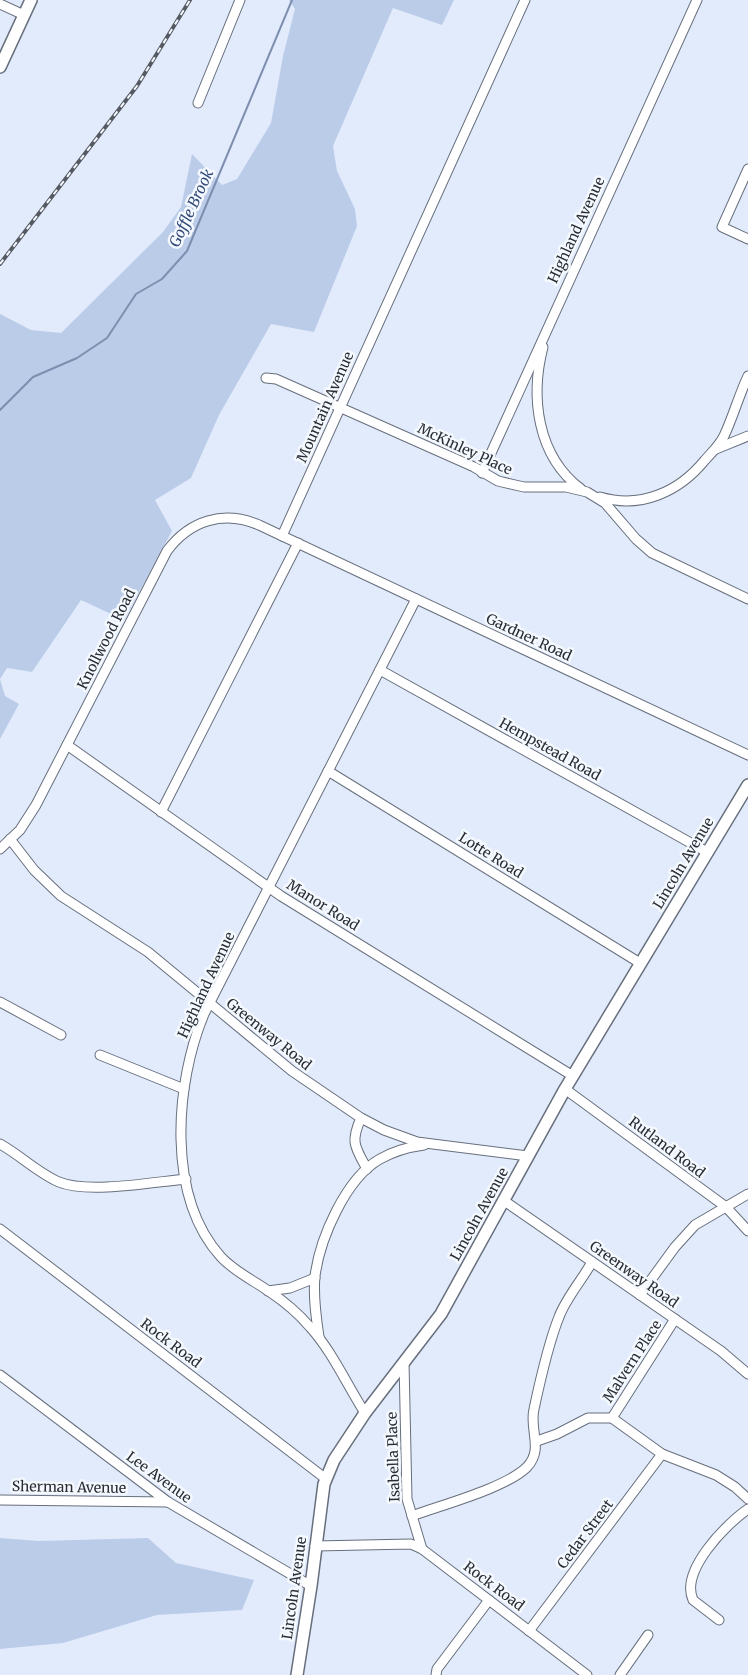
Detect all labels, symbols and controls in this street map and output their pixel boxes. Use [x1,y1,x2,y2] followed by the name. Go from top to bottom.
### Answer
[165,165,218,250] water label: Goffle Brook
[544,174,608,286] street label: Highland Avenue
[293,349,357,465] street label: Mountain Avenue
[415,419,515,479] street label: McKinley Place
[73,585,139,692] street label: Knollwood Road
[483,609,575,665] street label: Gardner Road
[496,714,604,785] street label: Hempstead Road
[649,814,717,912] street label: Lincoln Avenue
[456,828,527,882] street label: Lotte Road
[283,876,363,935] street label: Manor Road
[174,929,238,1041] street label: Highland Avenue
[223,994,316,1074] street label: Greenway Road
[625,1113,709,1182] street label: Rutland Road
[446,1164,512,1264] street label: Lincoln Avenue
[586,1237,682,1312] street label: Greenway Road
[137,1314,205,1372] street label: Rock Road
[599,1316,665,1406] street label: Malvern Place
[382,1412,404,1502] street label: Isabella Place
[123,1447,195,1507] street label: Lee Avenue
[12,1477,126,1497] street label: Sherman Avenue
[553,1495,617,1572] street label: Cedar Street
[278,1536,310,1640] street label: Lincoln Avenue
[460,1557,528,1615] street label: Rock Road

